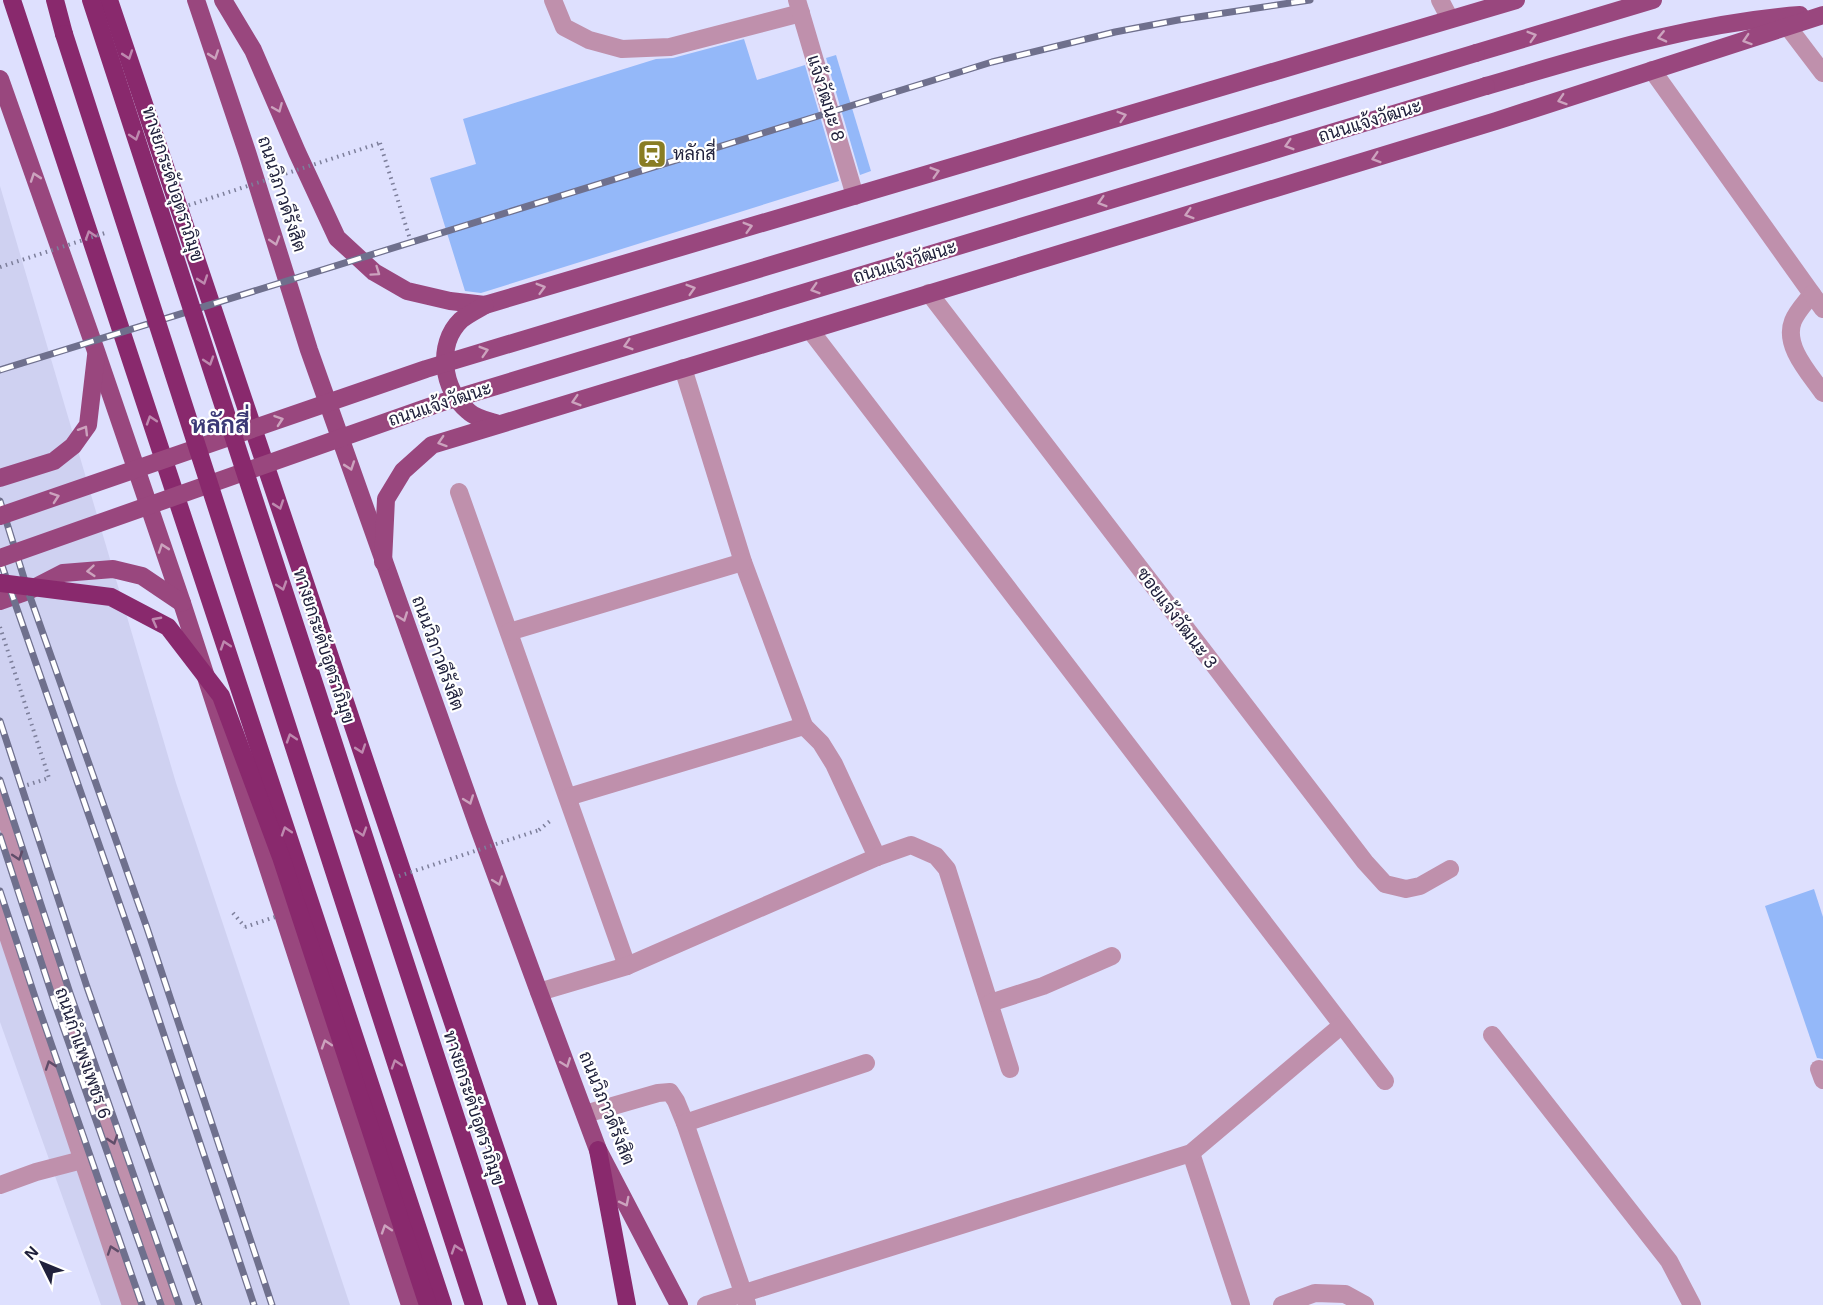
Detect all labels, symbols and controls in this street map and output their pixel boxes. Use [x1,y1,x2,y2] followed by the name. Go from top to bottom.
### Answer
[1657,30,1667,43] one-way arrow
[1526,31,1537,43] one-way arrow
[1742,33,1753,45] one-way arrow
[120,50,133,60] one-way arrow
[207,50,220,60] one-way arrow
[803,52,850,143] street label: แจ้งวัฒนะ 8
[1557,92,1568,105] one-way arrow
[1315,94,1424,146] street label: ถนนแจ้งวัฒนะ
[271,102,283,113] one-way arrow
[137,104,208,265] street label: ทางยกระดับอุตราภิมุข
[1116,111,1127,123] one-way arrow
[128,130,141,141] one-way arrow
[254,133,313,254] street label: ถนนวิภาวดีรังสิต
[636,138,668,170] station icon: หลักสี่
[673,138,716,164] place label: หลักสี่
[1284,138,1295,150] one-way arrow
[1371,151,1382,163] one-way arrow
[929,167,940,179] one-way arrow
[29,172,42,183] one-way arrow
[1097,195,1108,207] one-way arrow
[1184,207,1195,219] one-way arrow
[742,222,753,234] one-way arrow
[84,230,97,241] one-way arrow
[268,235,280,246] one-way arrow
[850,235,959,287] street label: ถนนแจ้งวัฒนะ
[370,265,381,276] one-way arrow
[196,274,209,285] one-way arrow
[810,282,821,294] one-way arrow
[535,283,546,295] one-way arrow
[685,284,696,296] one-way arrow
[624,338,634,350] one-way arrow
[478,346,489,358] one-way arrow
[202,355,214,366] one-way arrow
[385,376,494,430] street label: ถนนแจ้งวัฒนะ
[571,394,581,406] one-way arrow
[191,404,249,438] district label: หลักสี่
[273,414,284,427] one-way arrow
[145,415,158,426] one-way arrow
[76,426,88,436] one-way arrow
[437,435,448,447] one-way arrow
[342,460,355,471] one-way arrow
[49,492,60,505] one-way arrow
[272,499,284,510] one-way arrow
[158,543,171,554] one-way arrow
[1133,563,1223,672] street label: ซอยแจ้งวัฒนะ 3
[87,564,96,577] one-way arrow
[288,566,359,727] street label: ทางยกระดับอุตราภิมุข
[275,580,288,591] one-way arrow
[408,592,471,713] street label: ถนนวิภาวดีรังสิต
[396,611,409,622] one-way arrow
[151,617,162,628] one-way arrow
[220,641,232,651] one-way arrow
[286,733,299,744] one-way arrow
[354,743,367,754] one-way arrow
[461,794,474,805] one-way arrow
[281,826,293,837] one-way arrow
[355,826,368,836] one-way arrow
[11,850,23,861] one-way arrow
[491,874,503,885] one-way arrow
[51,985,115,1121] street label: ถนนกำแพงเพชร 6
[438,1028,509,1189] street label: ทางยกระดับอุตราภิมุข
[321,1039,333,1050] one-way arrow
[575,1047,642,1168] street label: ถนนวิภาวดีรังสิต
[559,1057,571,1068] one-way arrow
[391,1059,404,1070] one-way arrow
[45,1060,57,1071] one-way arrow
[106,1134,119,1145] one-way arrow
[618,1196,629,1206] one-way arrow
[381,1224,393,1235] one-way arrow
[12,1233,72,1293] north arrow
[21,1243,42,1263] text: N
[451,1244,464,1255] one-way arrow
[107,1245,120,1255] one-way arrow

